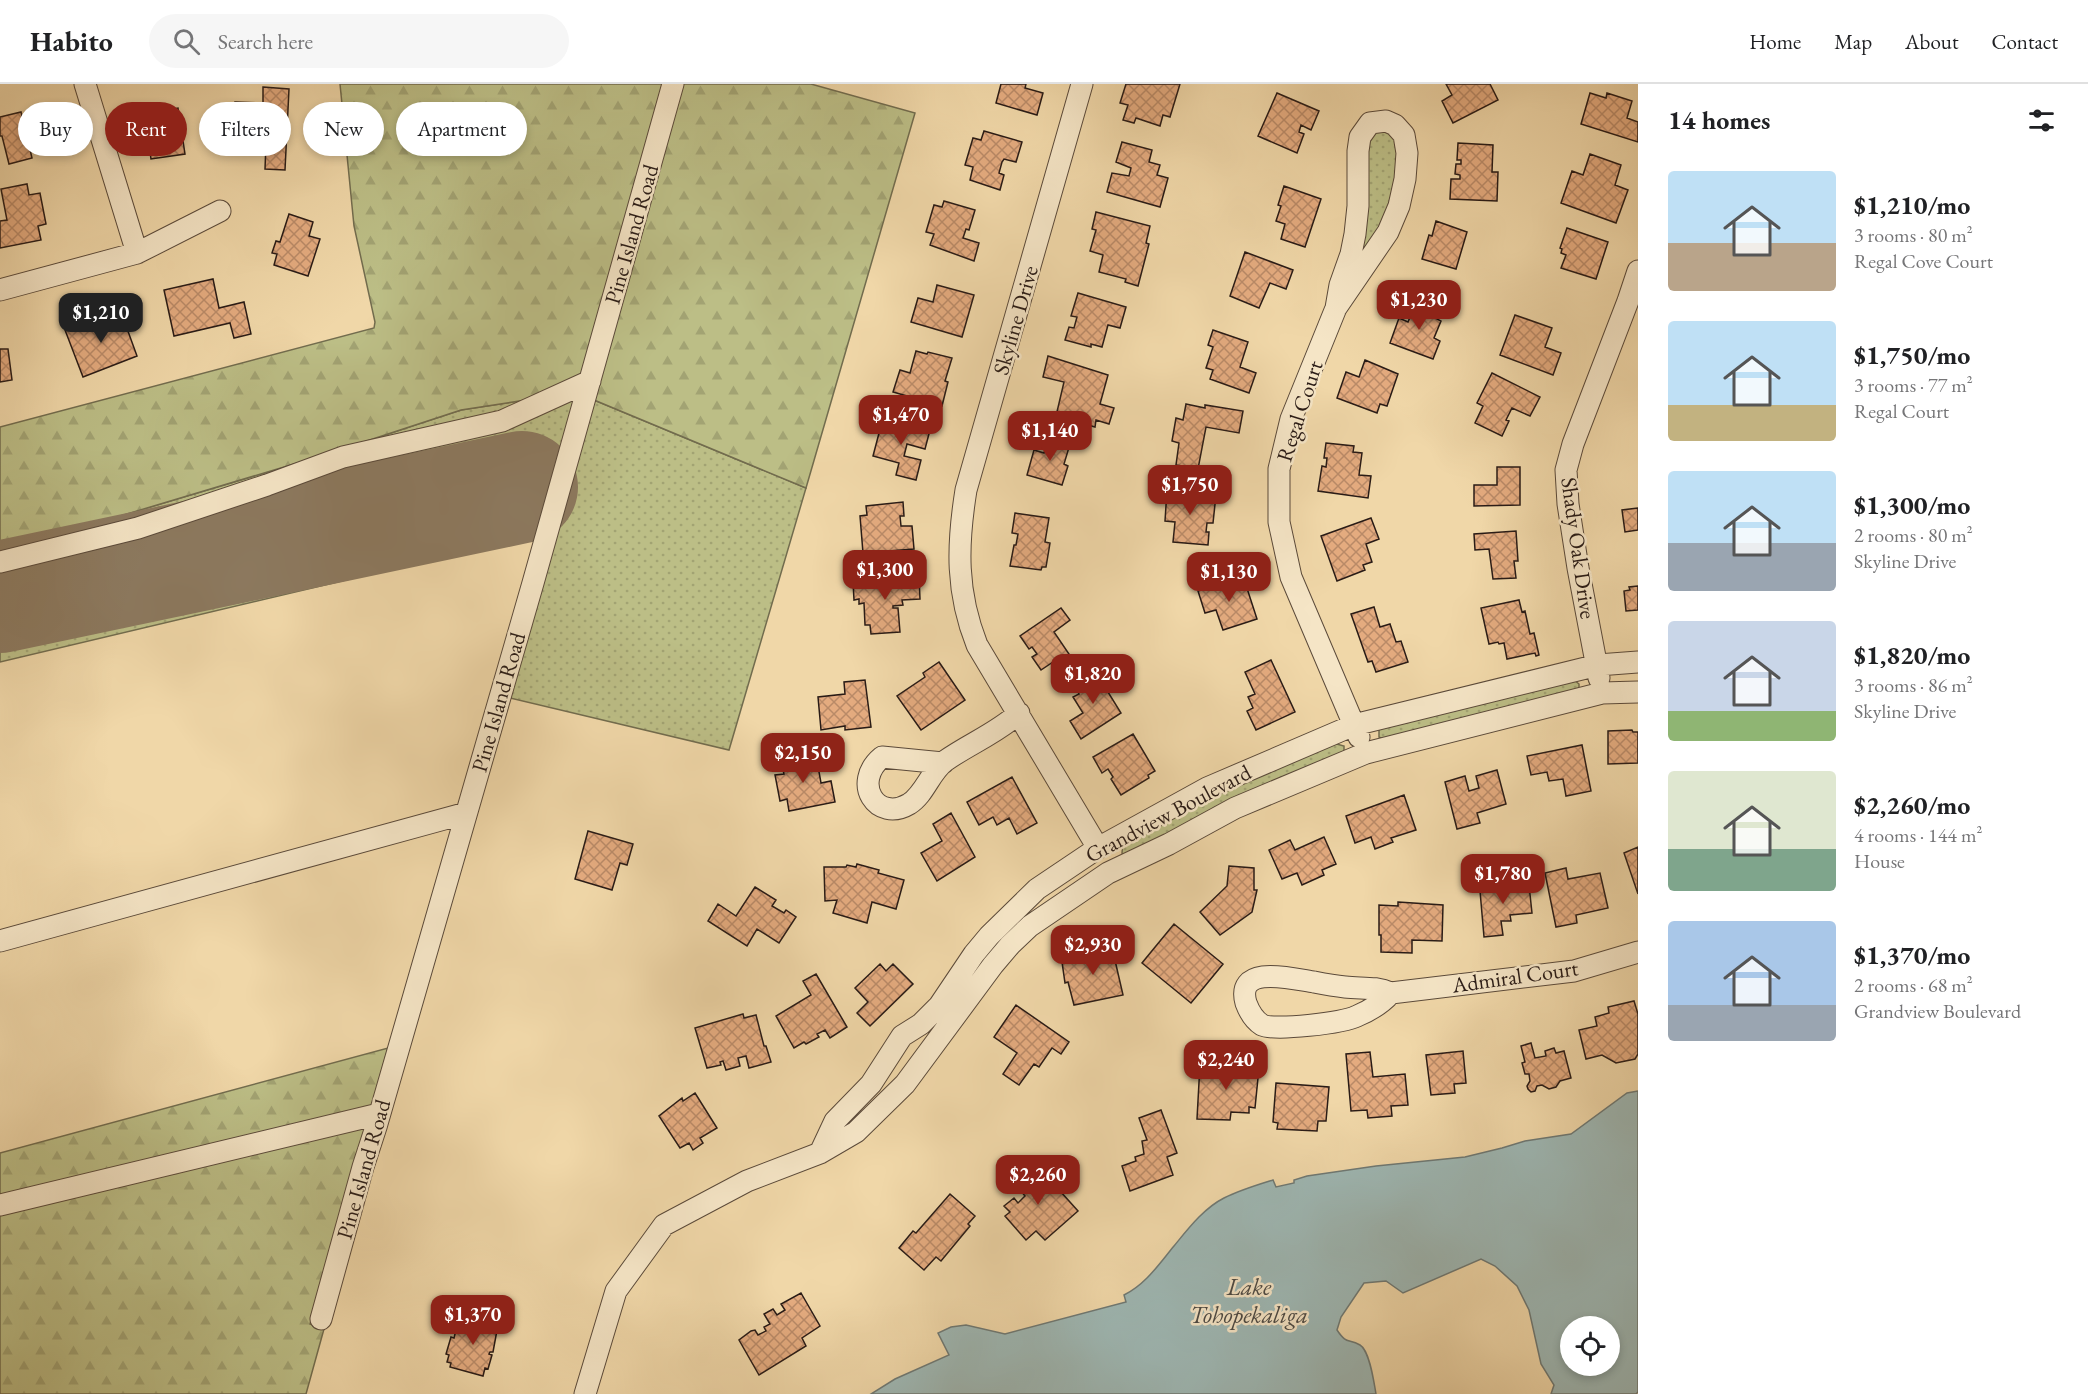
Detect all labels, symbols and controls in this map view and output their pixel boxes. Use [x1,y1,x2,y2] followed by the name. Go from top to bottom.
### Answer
[149,14,569,68] search box
[30,23,113,59] text: Habito
[170,25,203,58] icon: search
[218,27,313,56] text: Search here
[1749,28,1801,55] text: Home
[1834,28,1872,55] text: Map
[1905,28,1958,55] text: About
[1991,28,2058,55] text: Contact
[18,102,93,156] chip: Buy
[105,102,187,156] chip: Rent
[199,102,291,156] chip: Filters
[303,102,384,156] chip: New
[396,102,527,156] chip: Apartment
[1668,103,1770,137] text: 14 homes
[2025,104,2058,137] icon: filters
[598,160,665,307] street label: Pine Island Road
[1854,188,1970,222] text: $1,210/mo
[1716,195,1788,267] icon: home
[1854,222,1973,248] text: 3 rooms · 80 m²
[1854,248,1993,274] text: Regal Cove Court
[986,262,1045,378] street label: Skyline Drive
[1370,280,1468,331] pin: $1,230
[1391,286,1447,312] text: $1,230
[52,293,150,344] pin: $1,210
[73,299,129,325] text: $1,210
[1854,338,1970,372] text: $1,750/mo
[1716,345,1788,417] icon: home
[1270,357,1329,465] street label: Regal Court
[1854,372,1973,398] text: 3 rooms · 77 m²
[852,395,950,446] pin: $1,470
[1854,398,1949,424] text: Regal Court
[873,401,929,427] text: $1,470
[1001,411,1099,462] pin: $1,140
[1022,417,1078,443] text: $1,140
[1141,465,1239,516] pin: $1,750
[1162,471,1218,497] text: $1,750
[1554,475,1603,621] street label: Shady Oak Drive
[1854,488,1970,522] text: $1,300/mo
[1716,495,1788,567] icon: home
[1854,522,1973,548] text: 2 rooms · 80 m²
[1854,548,1956,574] text: Skyline Drive
[836,550,934,601] pin: $1,300
[1180,552,1278,603] pin: $1,130
[857,556,913,582] text: $1,300
[1201,558,1257,584] text: $1,130
[465,628,532,775] street label: Pine Island Road
[1854,638,1970,672] text: $1,820/mo
[1716,645,1788,717] icon: home
[1044,654,1142,705] pin: $1,820
[1065,660,1121,686] text: $1,820
[1854,672,1973,698] text: 3 rooms · 86 m²
[1854,698,1956,724] text: Skyline Drive
[754,733,852,784] pin: $2,150
[775,739,831,765] text: $2,150
[1080,757,1257,869] street label: Grandview Boulevard
[1854,788,1970,822] text: $2,260/mo
[1716,795,1788,867] icon: home
[1854,822,1982,848] text: 4 rooms · 144 m²
[1854,848,1905,874] text: House
[1454,854,1552,905] pin: $1,780
[1475,860,1531,886] text: $1,780
[1044,925,1142,976] pin: $2,930
[1065,931,1121,957] text: $2,930
[1854,938,1970,972] text: $1,370/mo
[1716,945,1788,1017] icon: home
[1449,953,1580,1000] street label: Admiral Court
[1854,972,1973,998] text: 2 rooms · 68 m²
[1854,998,2021,1024] text: Grandview Boulevard
[1177,1040,1275,1091] pin: $2,240
[1198,1046,1254,1072] text: $2,240
[330,1095,397,1242] street label: Pine Island Road
[989,1155,1087,1206] pin: $2,260
[1010,1161,1066,1187] text: $2,260
[1190,1271,1308,1330] water label: Lake Tohopekaliga
[424,1295,522,1346] pin: $1,370
[445,1301,501,1327] text: $1,370
[1560,1316,1620,1376] map controls
[1560,1316,1620,1376] button: locate

